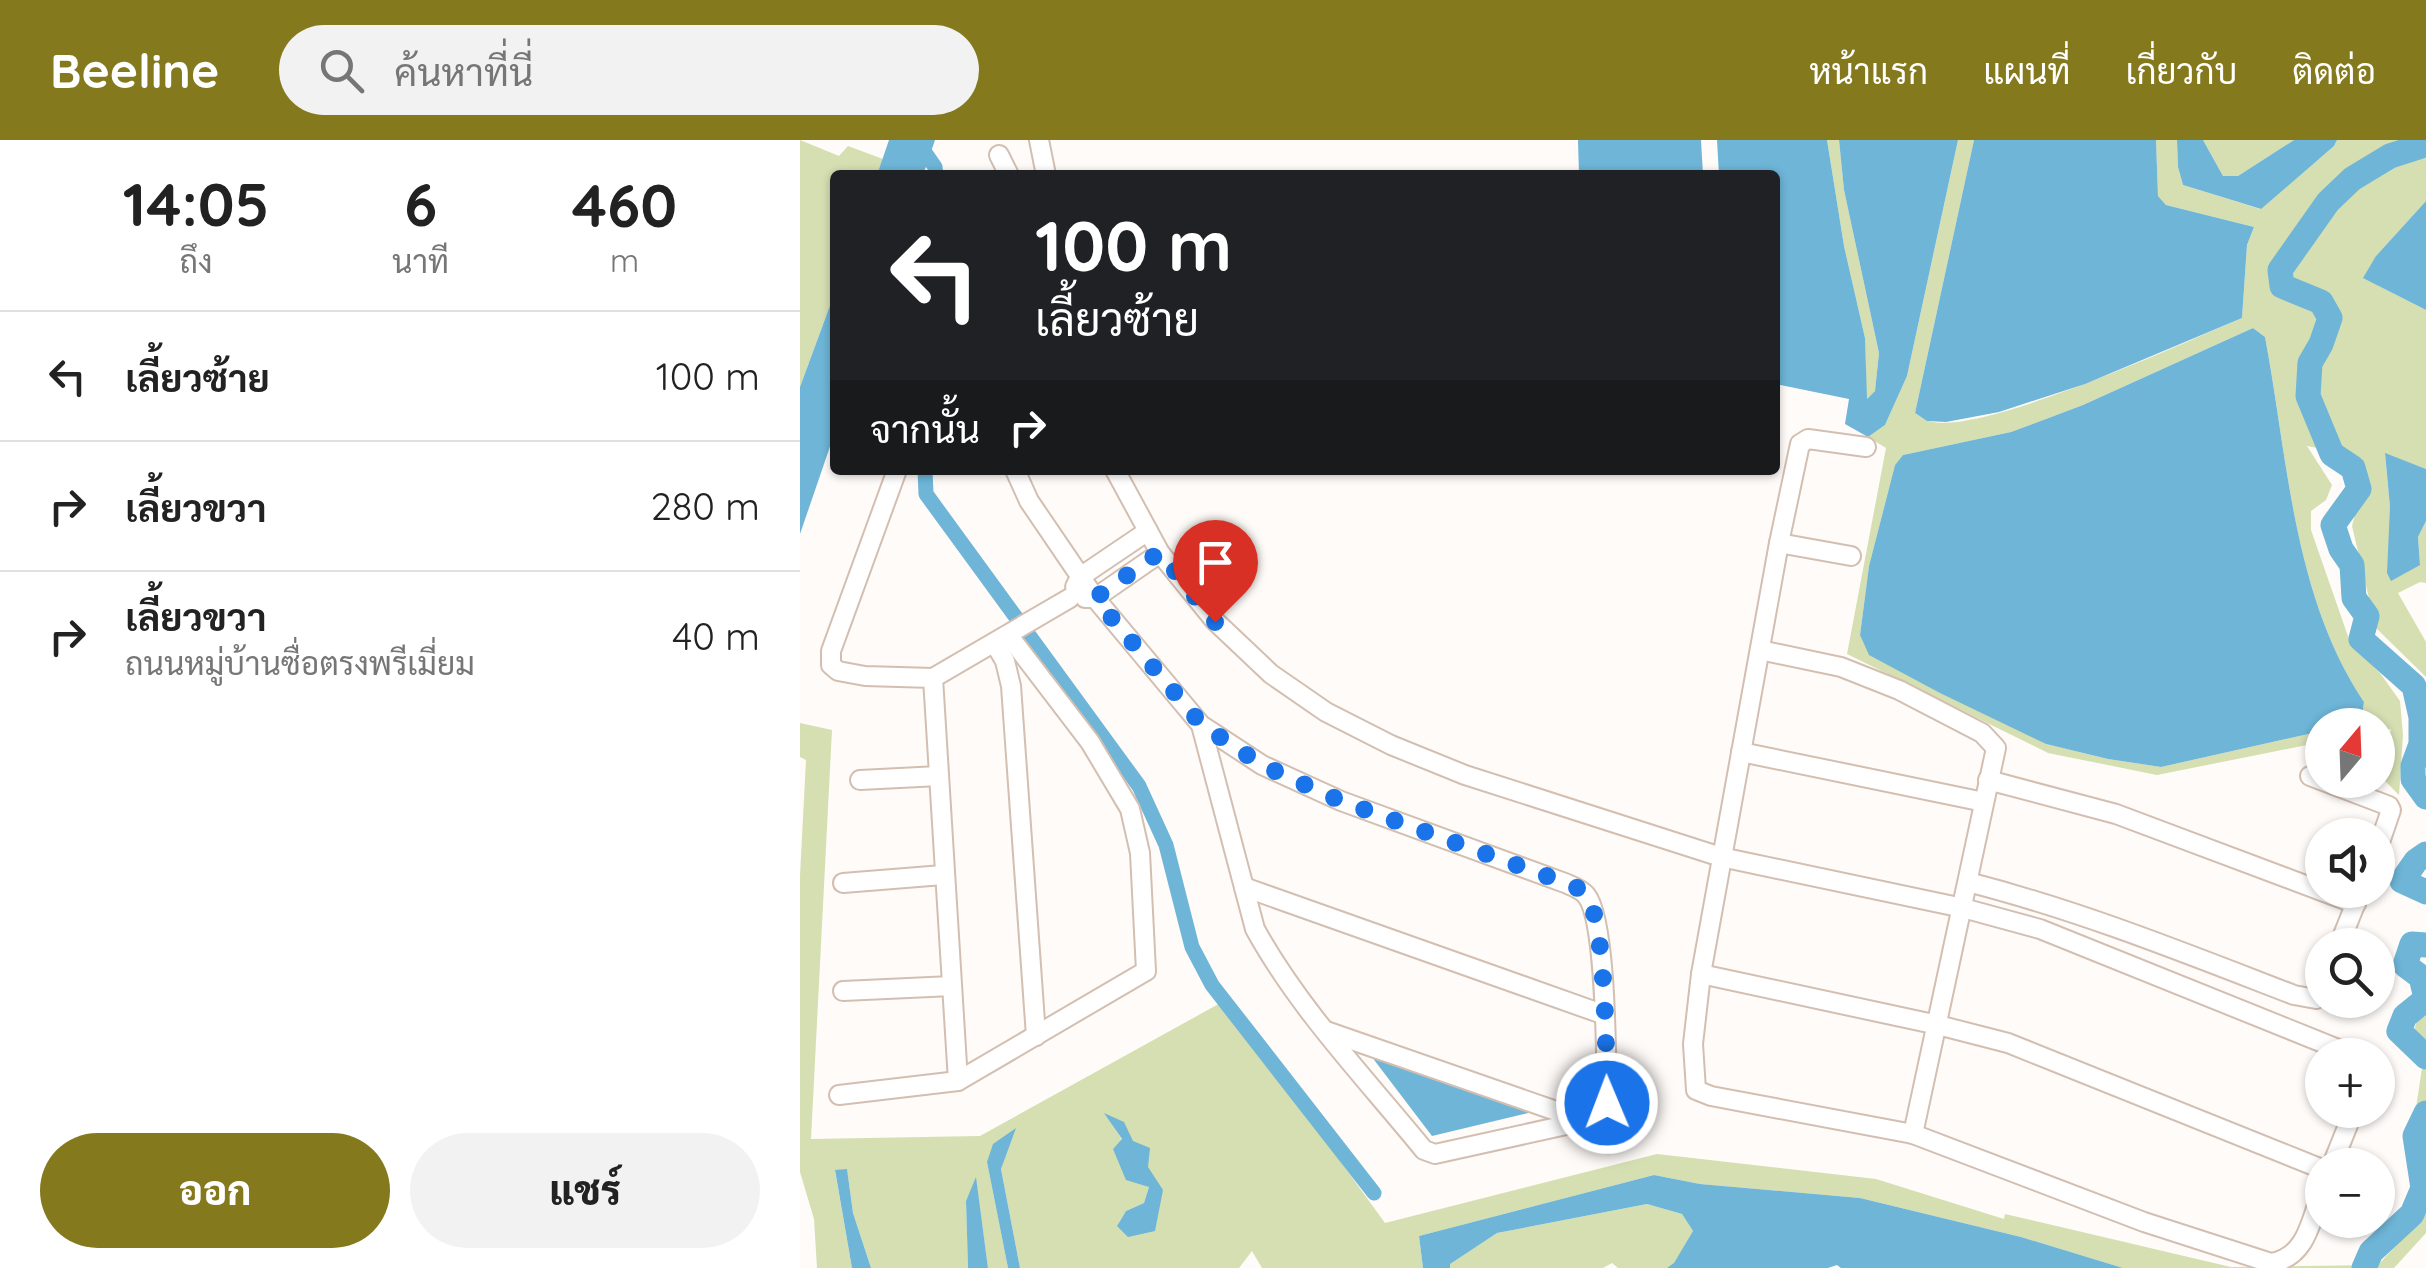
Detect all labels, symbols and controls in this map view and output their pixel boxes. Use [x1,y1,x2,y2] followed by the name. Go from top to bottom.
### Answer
[279,25,979,115] search box
[50,40,219,100] text: Beeline
[314,43,369,98] icon: search
[394,48,533,96] text: ค้นหาที่นี่
[1809,49,1928,93] text: หน้าแรก
[1983,49,2071,93] text: แผนที่
[2126,49,2237,93] text: เกี่ยวกับ
[2292,49,2376,93] text: ติดต่อ
[123,166,269,241] text: 14:05
[404,166,437,241] text: 6
[572,167,677,242] text: 460
[1035,201,1232,289] text: 100 m
[870,210,1000,340] icon: left
[610,240,639,280] text: m
[179,241,213,281] text: ถึง
[392,241,449,281] text: นาที
[1035,291,1199,347] text: เลี้ยวซ้าย
[40,349,95,404] icon: left
[656,352,760,400] text: 100 m
[125,354,270,402] text: เลี้ยวซ้าย
[1000,400,1055,455] icon: right
[870,405,980,453] text: จากนั้น
[40,479,95,534] icon: right
[651,482,760,530] text: 280 m
[125,484,267,532] text: เลี้ยวขวา
[1173,520,1258,623] pin
[1188,535,1243,590] icon: arrive
[125,593,267,641] text: เลี้ยวขวา
[40,609,95,664] icon: right
[672,612,760,660] text: 40 m
[125,643,475,683] text: ถนนหมู่บ้านซื่อตรงพรีเมี่ยม
[2305,708,2395,798] north arrow
[2305,708,2395,1238] map controls
[2305,818,2395,908] button: sound
[2305,928,2395,1018] button: search
[2305,1038,2395,1128] button: +
[1555,1051,1659,1155] position arrow
[40,1133,390,1248] button: ออก
[410,1133,760,1248] button: แชร์
[2305,1148,2395,1238] button: −

